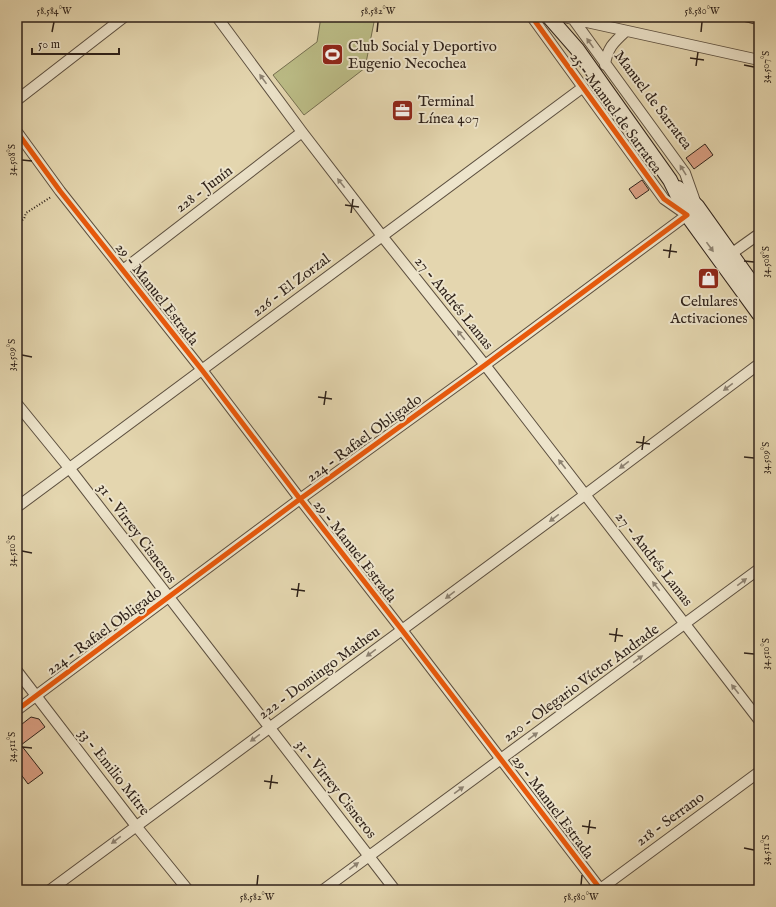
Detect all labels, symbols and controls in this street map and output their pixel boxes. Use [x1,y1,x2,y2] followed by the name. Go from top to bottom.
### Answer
[37,5,72,18] text: 58.584°W
[361,5,396,18] text: 58.582°W
[685,5,720,18] text: 58.580°W
[32,30,119,56] scale bar
[38,37,60,52] text: 50 m
[348,37,497,73] place label: Club Social y Deportivo Eugenio Necochea
[585,37,594,48] one-way arrow
[320,42,346,68] sports icon: Club Social y Deportivo Eugenio Necochea
[610,47,697,154] street label: Manuel de Sarratea
[566,49,667,178] street label: 25 - Manuel de Sarratea
[760,51,773,83] text: 34.507°S
[259,74,267,85] one-way arrow
[418,92,479,128] place label: Terminal Línea 407
[390,97,416,123] office icon: Terminal Línea 407
[6,144,19,176] text: 34.508°S
[172,161,236,217] street label: 228 - Junín
[679,164,686,176] one-way arrow
[338,178,346,188] one-way arrow
[111,239,203,349] street label: 29 - Manuel Estrada
[706,241,714,252] one-way arrow
[760,246,773,278] text: 34.508°S
[248,249,335,321] street label: 226 - El Zorzal
[410,252,498,354] street label: 27 - Andrés Lamas
[696,265,722,291] shop icon: Celulares Activaciones
[669,292,748,328] place label: Celulares Activaciones
[456,329,465,340] one-way arrow
[6,339,19,371] text: 34.509°S
[722,383,733,391] one-way arrow
[303,390,425,486] street label: 224 - Rafael Obligado
[760,442,773,474] text: 34.509°S
[557,458,566,469] one-way arrow
[619,461,629,469] one-way arrow
[93,479,181,587] street label: 31 - Virrey Cisneros
[309,496,401,606] street label: 29 - Manuel Estrada
[611,508,697,610] street label: 27 - Andrés Lamas
[549,513,560,522] one-way arrow
[6,535,19,567] text: 34.510°S
[737,578,748,586] one-way arrow
[652,580,660,591] one-way arrow
[43,583,165,679] street label: 224 - Rafael Obligado
[444,591,455,599] one-way arrow
[499,620,663,746] street label: 220 - Olegario Víctor Andrade
[254,622,384,724] street label: 222 - Domingo Matheu
[760,638,773,670] text: 34.510°S
[365,649,376,657] one-way arrow
[632,655,643,663] one-way arrow
[731,683,739,694] one-way arrow
[74,724,154,820] street label: 33 - Emilio Mitre
[6,732,19,762] text: 34.511°S
[528,733,538,741] one-way arrow
[249,734,260,743] one-way arrow
[291,736,381,842] street label: 31 - Virrey Cisneros
[508,751,598,863] street label: 29 - Manuel Estrada
[454,786,464,794] one-way arrow
[632,788,708,850] street label: 218 - Serrano
[760,835,773,865] text: 34.511°S
[111,836,122,845] one-way arrow
[349,863,359,871] one-way arrow
[240,891,275,904] text: 58.582°W
[564,891,599,904] text: 58.580°W

